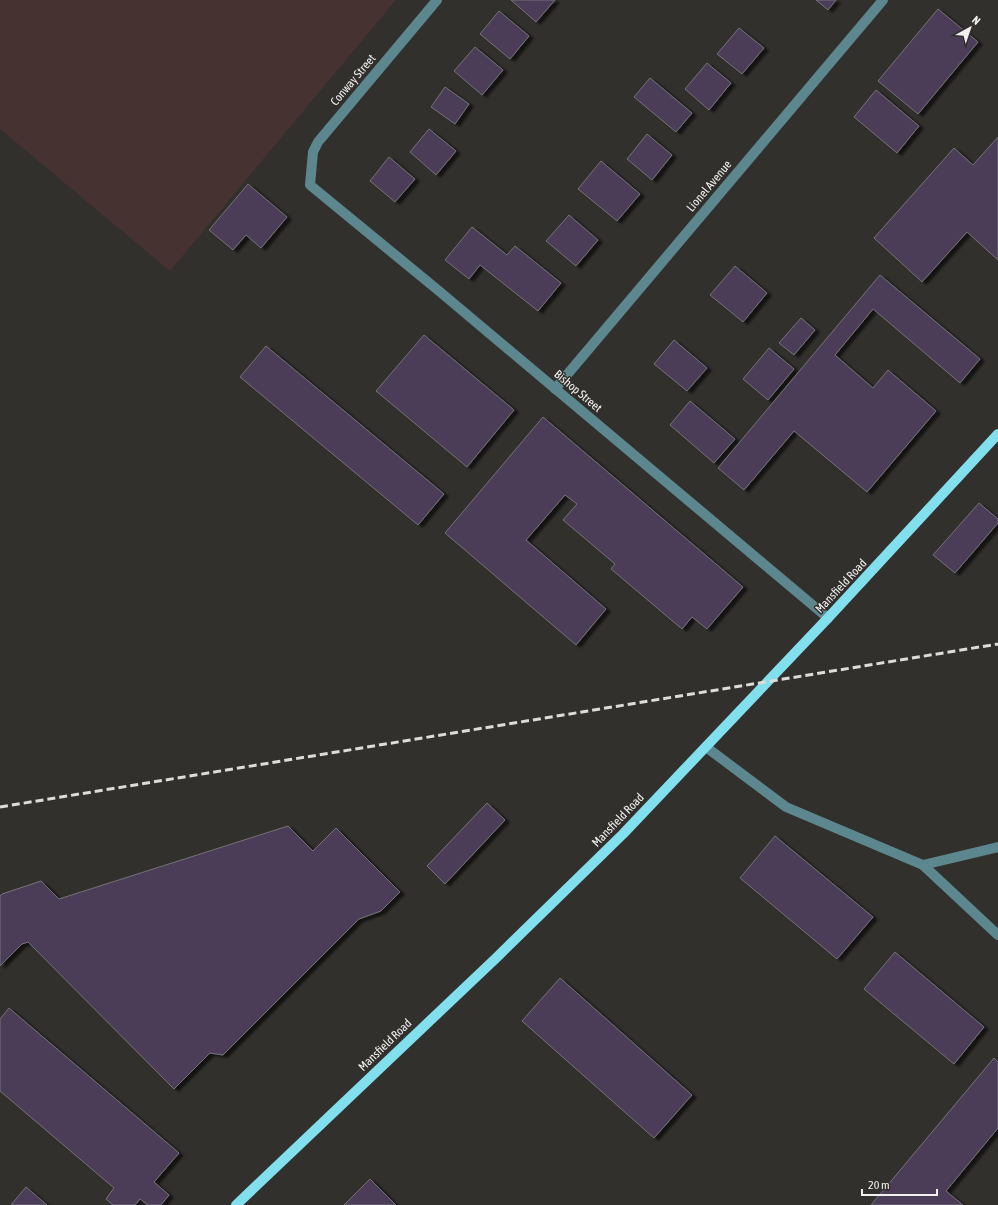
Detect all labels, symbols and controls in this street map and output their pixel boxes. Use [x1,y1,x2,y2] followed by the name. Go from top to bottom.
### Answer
[950,8,990,48] north arrow
[970,14,983,27] text: N
[328,51,379,108] street label: Conway Street
[684,158,734,214] street label: Lionel Avenue
[551,367,605,415] street label: Bishop Street
[813,556,869,616] street label: Mansfield Road
[589,791,647,849] street label: Mansfield Road
[356,1016,414,1074] street label: Mansfield Road
[862,1171,937,1197] scale bar
[868,1178,890,1192] text: 20 m

